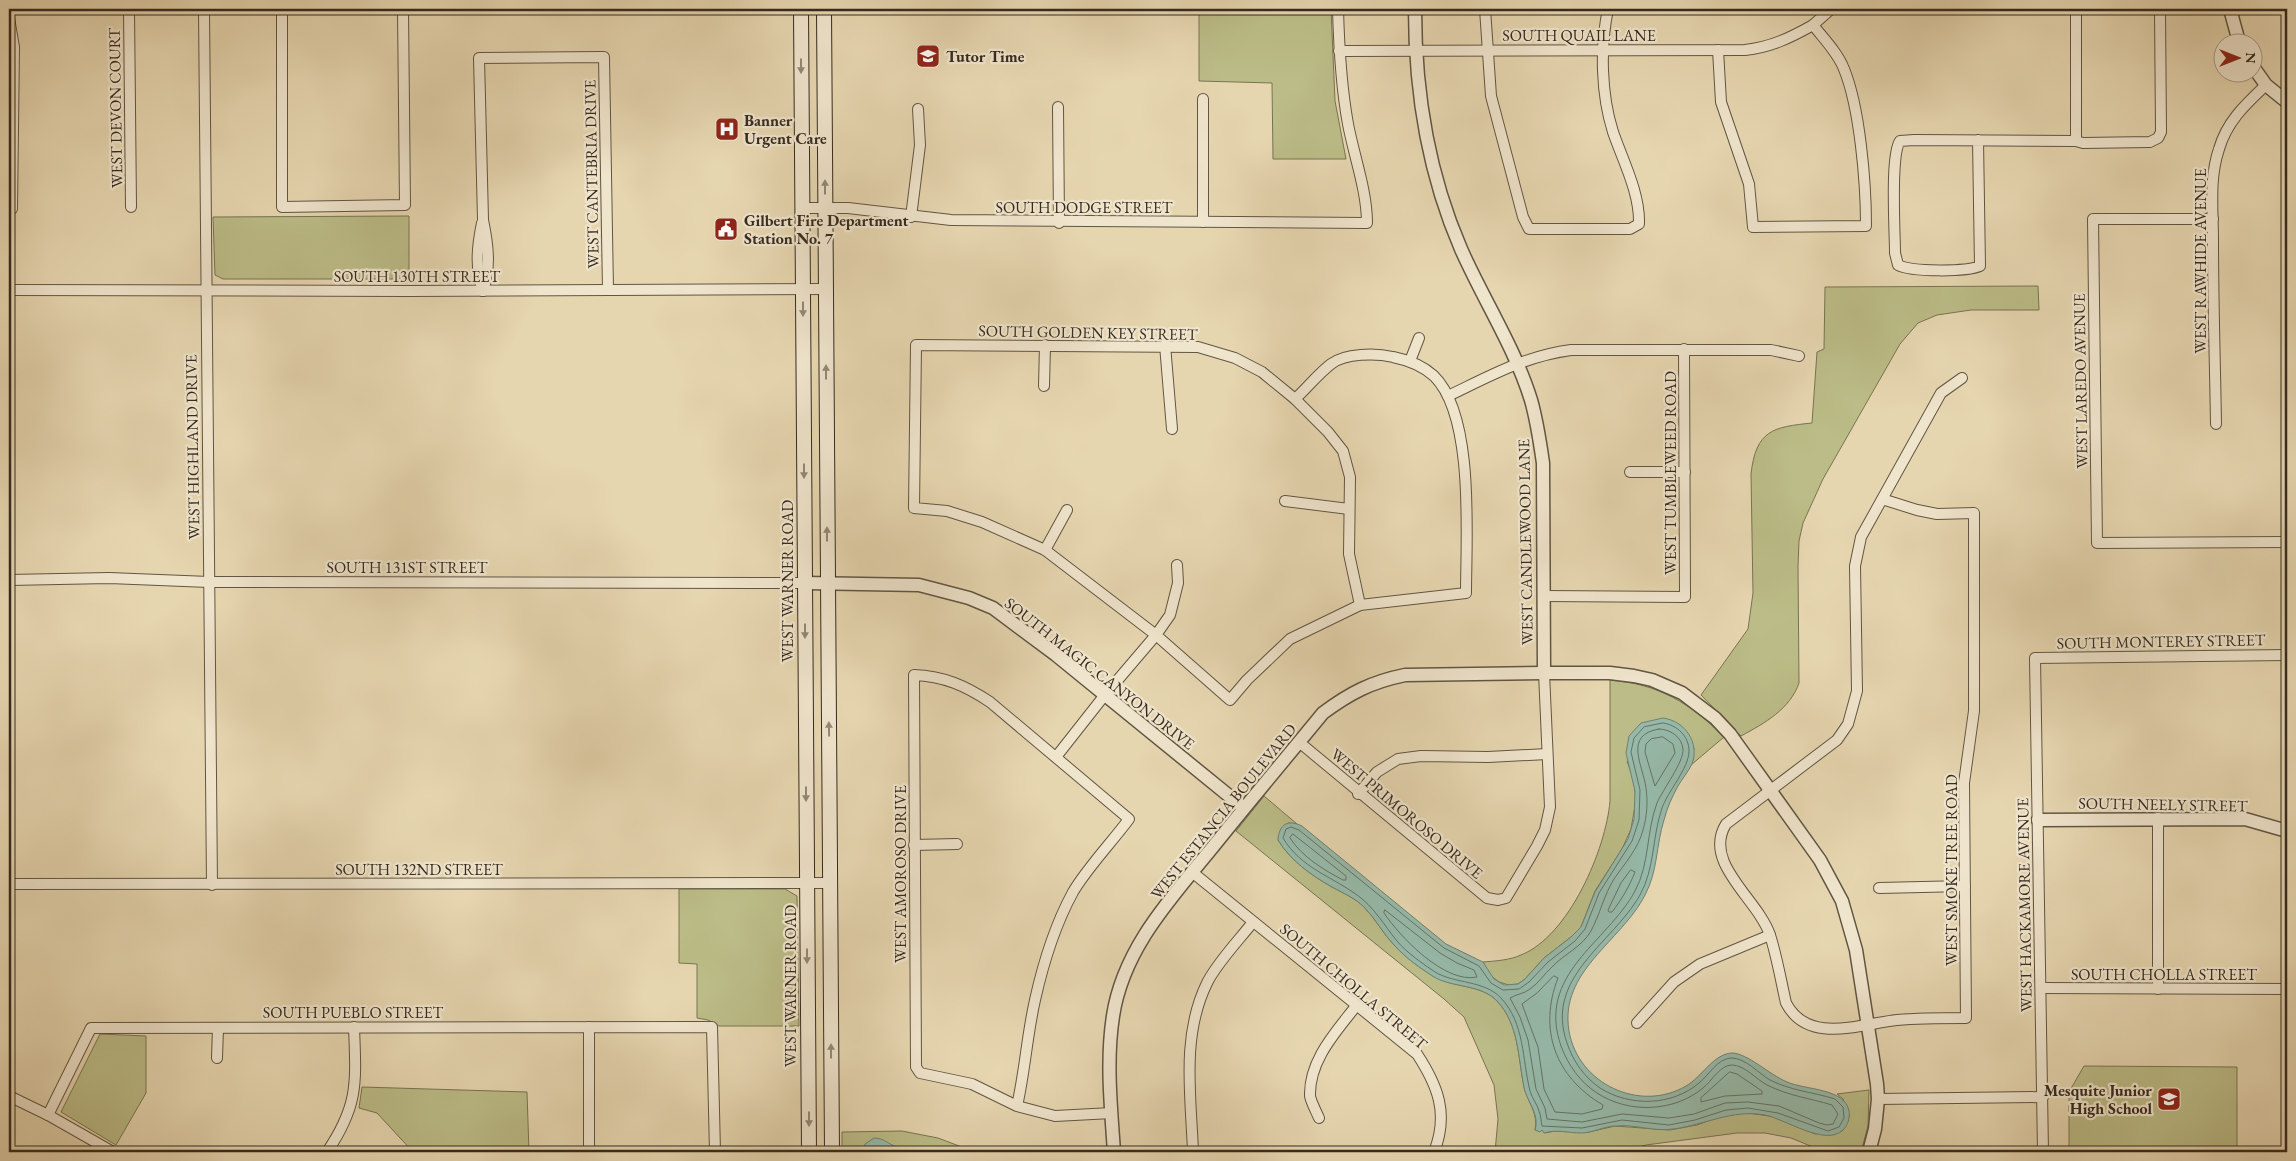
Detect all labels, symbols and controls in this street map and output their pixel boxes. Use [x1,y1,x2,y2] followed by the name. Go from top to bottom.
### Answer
[1502,25,1656,46] street label: SOUTH QUAIL LANE
[104,27,127,188] street label: WEST DEVON COURT
[2214,32,2264,82] north arrow
[915,43,941,69] school or university icon: Tutor Time
[946,46,1025,67] place label: Tutor Time
[2242,52,2260,64] text: N
[797,58,805,74] one-way arrow
[579,79,604,269] street label: WEST CANTEBRIA DRIVE
[744,110,827,149] place label: Banner Urgent Care
[714,116,740,142] hospital icon: Banner Urgent Care
[2190,168,2211,354] street label: WEST RAWHIDE AVENUE
[821,179,829,195] one-way arrow
[996,197,1173,218] street label: SOUTH DODGE STREET
[744,210,909,249] place label: Gilbert Fire Department Station No. 7
[713,216,739,242] public building icon: Gilbert Fire Department Station No. 7
[334,266,501,287] street label: SOUTH 130TH STREET
[2068,293,2093,469] street label: WEST LAREDO AVENUE
[799,301,807,317] one-way arrow
[978,320,1198,345] street label: SOUTH GOLDEN KEY STREET
[180,354,205,540] street label: WEST HIGHLAND DRIVE
[822,363,830,379] one-way arrow
[1660,371,1681,575] street label: WEST TUMBLEWEED ROAD
[1513,439,1538,645] street label: WEST CANDLEWOOD LANE
[800,464,808,480] one-way arrow
[777,500,798,662] street label: WEST WARNER ROAD
[823,526,831,542] one-way arrow
[326,557,488,578] street label: SOUTH 131ST STREET
[1000,593,1199,754] street label: SOUTH MAGIC CANYON DRIVE
[801,624,809,640] one-way arrow
[2057,629,2266,654] street label: SOUTH MONTEREY STREET
[1146,719,1301,904] street label: WEST ESTANCIA BOULEVARD
[825,721,833,737] one-way arrow
[1326,743,1487,883] street label: WEST PRIMOROSO DRIVE
[1941,774,1962,966] street label: WEST SMOKE TREE ROAD
[890,785,911,963] street label: WEST AMOROSO DRIVE
[802,786,810,802] one-way arrow
[2078,793,2248,816] street label: SOUTH NEELY STREET
[2012,798,2037,1012] street label: WEST HACKAMORE AVENUE
[335,859,503,880] street label: SOUTH 132ND STREET
[780,905,801,1067] street label: WEST WARNER ROAD
[1276,919,1432,1054] street label: SOUTH CHOLLA STREET
[804,949,812,965] one-way arrow
[2071,964,2257,985] street label: SOUTH CHOLLA STREET
[263,1002,444,1023] street label: SOUTH PUEBLO STREET
[827,1043,835,1059] one-way arrow
[2044,1080,2152,1119] place label: Mesquite Junior High School
[2156,1086,2182,1112] school or university icon: Mesquite Junior High School
[805,1111,813,1127] one-way arrow

